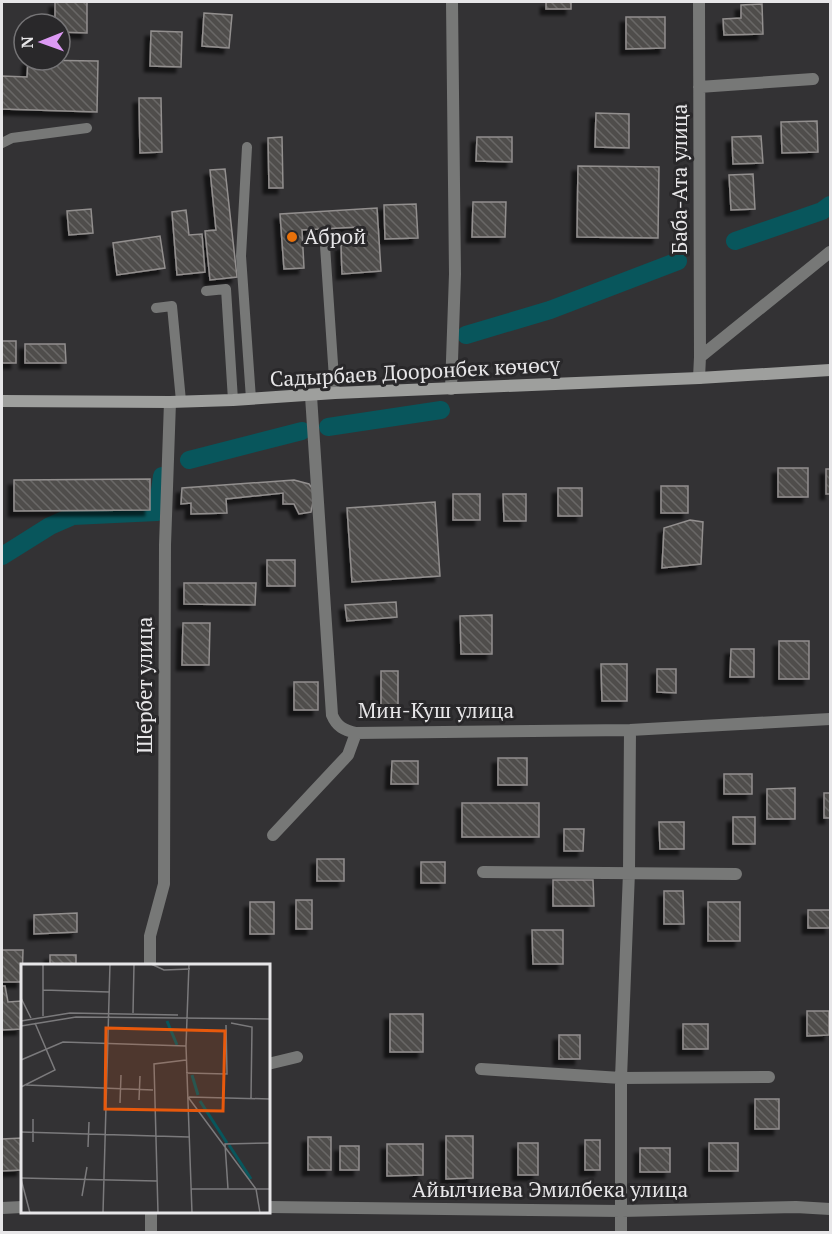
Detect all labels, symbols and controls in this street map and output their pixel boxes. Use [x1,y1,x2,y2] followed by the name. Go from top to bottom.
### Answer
[12,12,72,72] north arrow
[16,36,38,49] text: N
[665,103,693,254] street label: Баба-Ата улица
[304,222,366,250] place label: Аброй
[285,230,299,244] marker: Аброй
[269,349,561,393] street label: Садырбаев Дооронбек көчөсү
[130,616,158,753] street label: Шербет улица
[358,696,514,724] street label: Мин-Куш улица
[21,964,270,1213] inset map
[412,1175,688,1203] street label: Айылчиева Эмилбека улица

